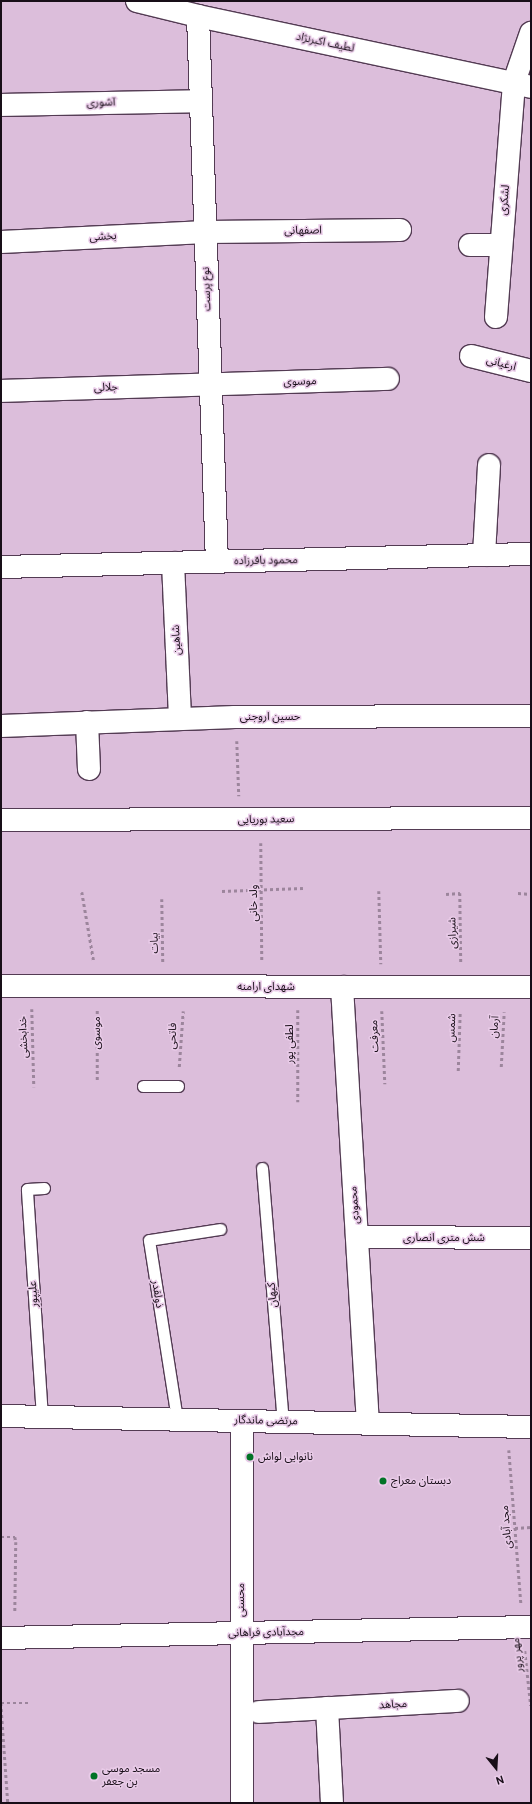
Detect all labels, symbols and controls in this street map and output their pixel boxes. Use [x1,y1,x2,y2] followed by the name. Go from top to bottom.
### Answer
[295,30,355,56] street label: لطیف اکبرنژاد
[86,96,116,110] street label: آشوری
[497,184,513,216] street label: لشکری
[284,224,322,238] street label: اصفهانی
[89,230,117,244] street label: بخشی
[200,267,214,311] street label: نوع پرست
[485,354,517,374] street label: ارغیانی
[283,375,317,389] street label: موسوی
[94,381,118,395] street label: جلالی
[234,554,298,568] street label: محمود باقرزاده
[170,625,184,655] street label: شاهین
[240,710,300,724] street label: حسین اروجنی
[238,813,294,827] street label: سعید بوریایی
[247,885,261,921] street label: ولد خانی
[446,917,460,949] street label: شیرازی
[148,932,162,954] street label: بیات
[237,980,295,994] street label: شهدای ارامنه
[445,1013,459,1043] street label: شمس
[488,1015,502,1039] street label: آرمان
[17,1016,31,1058] street label: خدابخشی
[90,1016,104,1050] street label: موسوی
[368,1020,382,1052] street label: معرفت
[166,1022,180,1050] street label: فاتحی
[283,1024,297,1064] street label: لطفی پور
[347,1186,363,1224] street label: محمودی
[403,1231,485,1245] street label: شش متری انصاری
[148,1279,166,1309] street label: ذولقدر
[26,1280,42,1308] street label: علیپور
[265,1282,281,1308] street label: کیهان
[234,1414,298,1428] street label: مرتضی ماندگار
[258,1450,313,1464] place label: نانوایی لواش
[245,1452,255,1462] marker: نانوایی لواش
[391,1474,451,1488] place label: دبستان معراج
[378,1476,388,1486] marker: دبستان معراج
[499,1505,515,1549] street label: مجد آبادی
[234,1583,248,1617] street label: محسنی
[228,1626,304,1640] street label: مجدآبادی فراهانی
[510,1637,526,1673] street label: مهر پرور
[379,1698,407,1712] street label: مجاهد
[476,1748,516,1788] north arrow
[102,1763,160,1789] place label: مسجد موسی بن جعفر
[89,1771,99,1781] marker: مسجد موسی بن جعفر
[494,1772,506,1787] text: N

